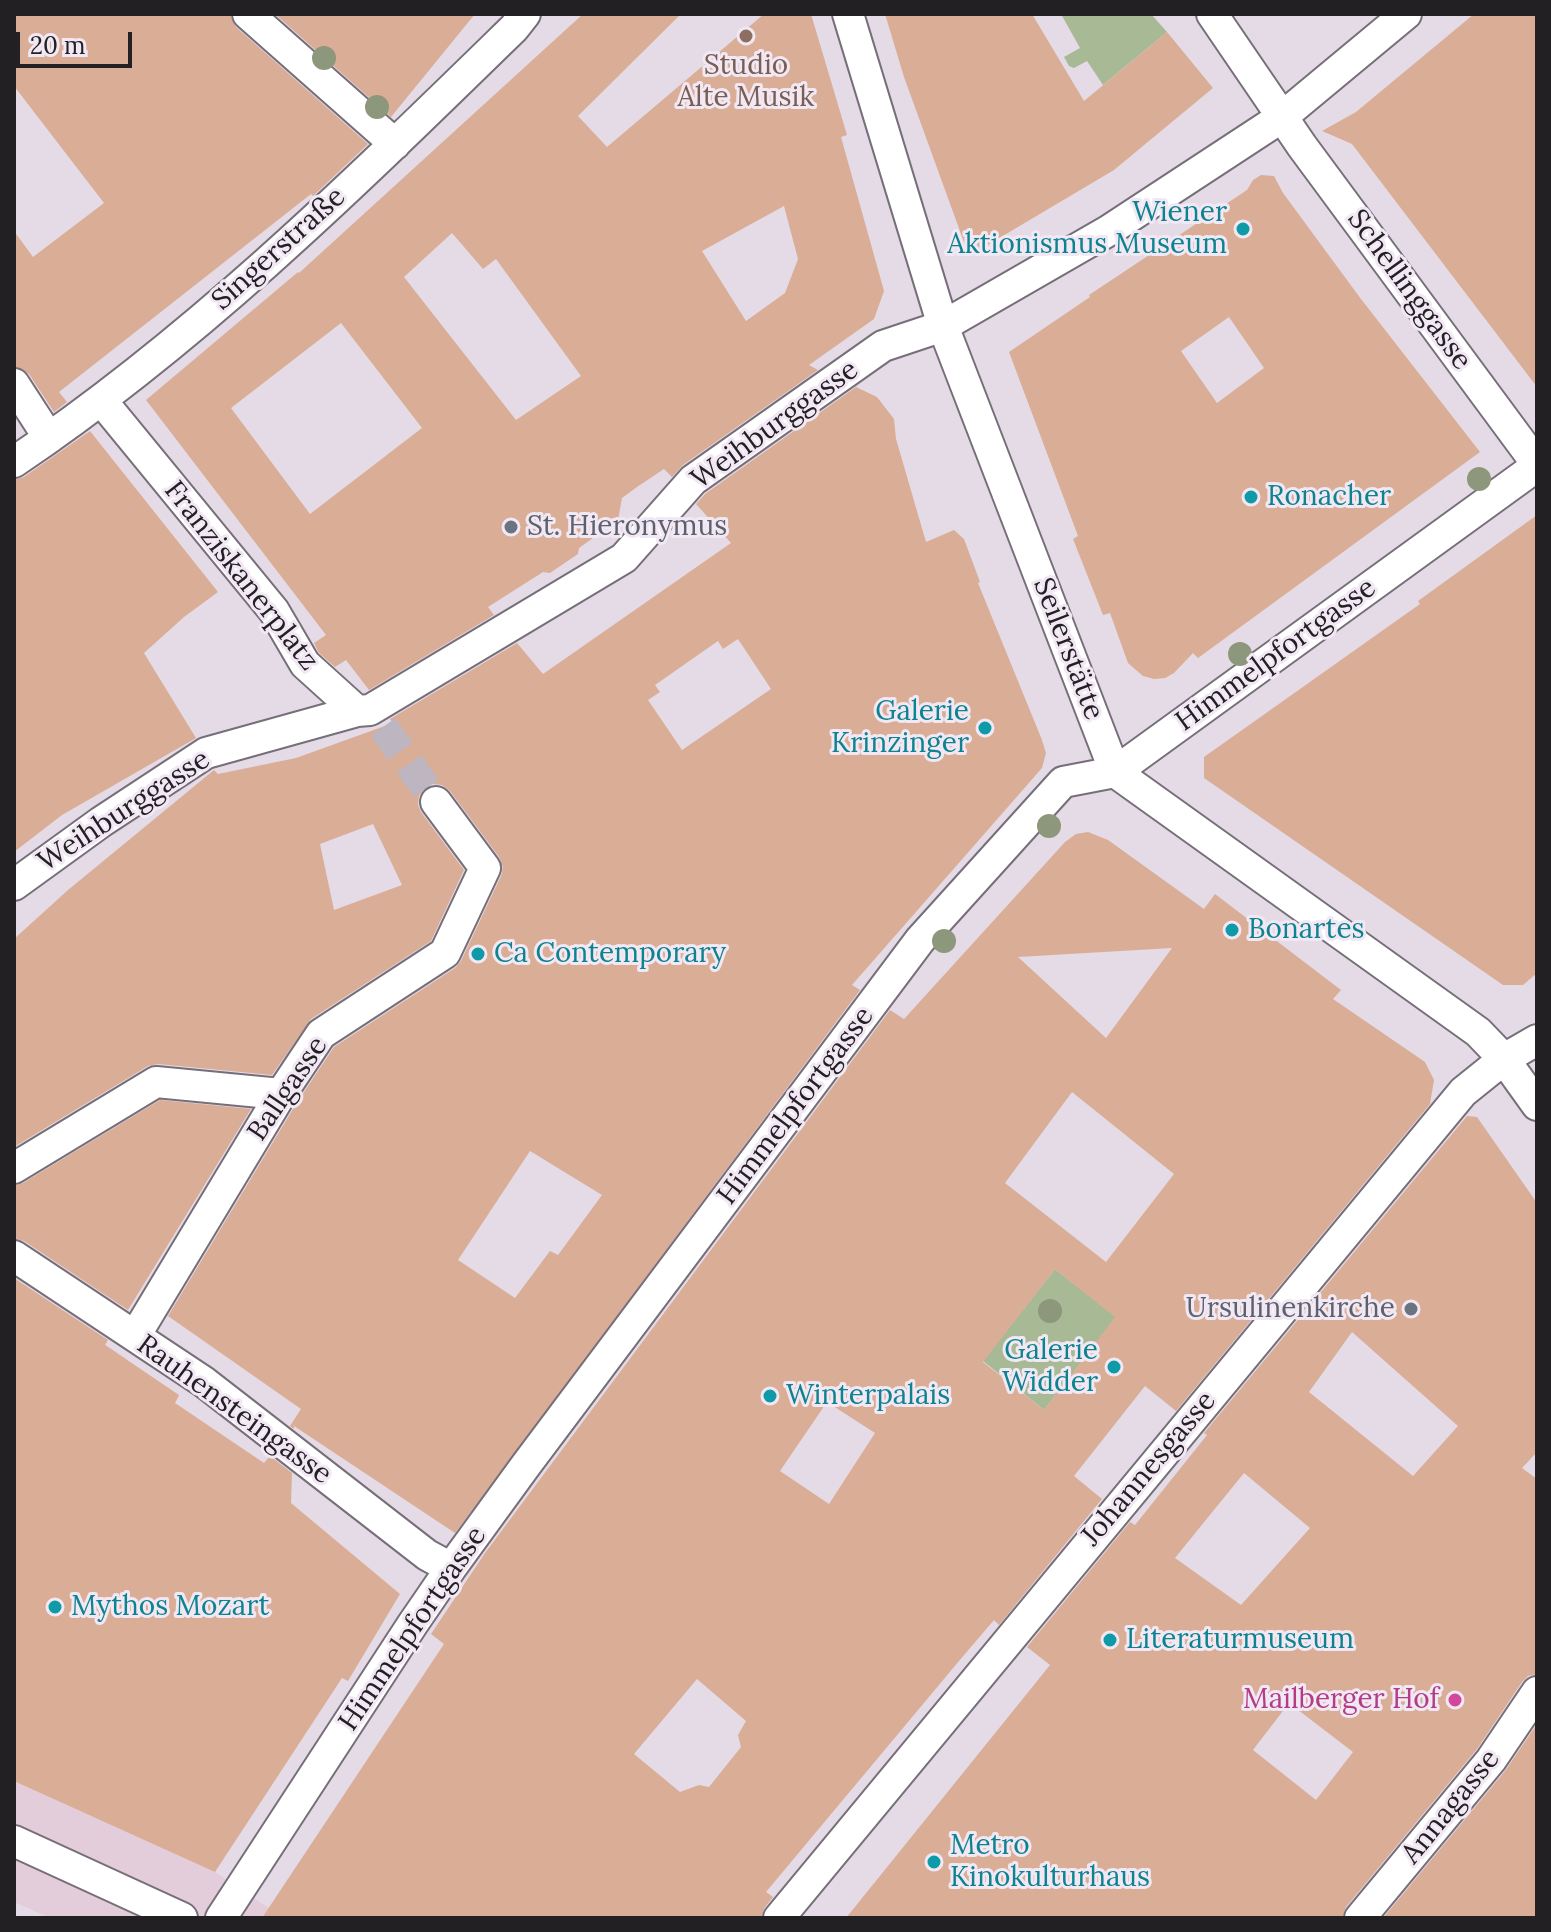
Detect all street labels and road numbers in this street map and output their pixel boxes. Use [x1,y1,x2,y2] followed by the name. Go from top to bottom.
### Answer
[205,180,353,318] street label: Singerstraße
[1340,204,1478,376] street label: Schellinggasse
[685,353,865,497] street label: Weihburggasse
[157,475,325,677] street label: Franziskanerplatz
[1170,571,1382,739] street label: Himmelpfortgasse
[1026,573,1110,725] street label: Seilerstätte
[32,743,216,879] street label: Weihburggasse
[711,1001,881,1211] street label: Himmelpfortgasse
[241,1031,335,1147] street label: Ballgasse
[130,1328,338,1492] street label: Rauhensteingasse
[1075,1385,1223,1553] street label: Johannesgasse
[332,1521,494,1737] street label: Himmelpfortgasse
[1395,1743,1507,1871] street label: Annagasse

